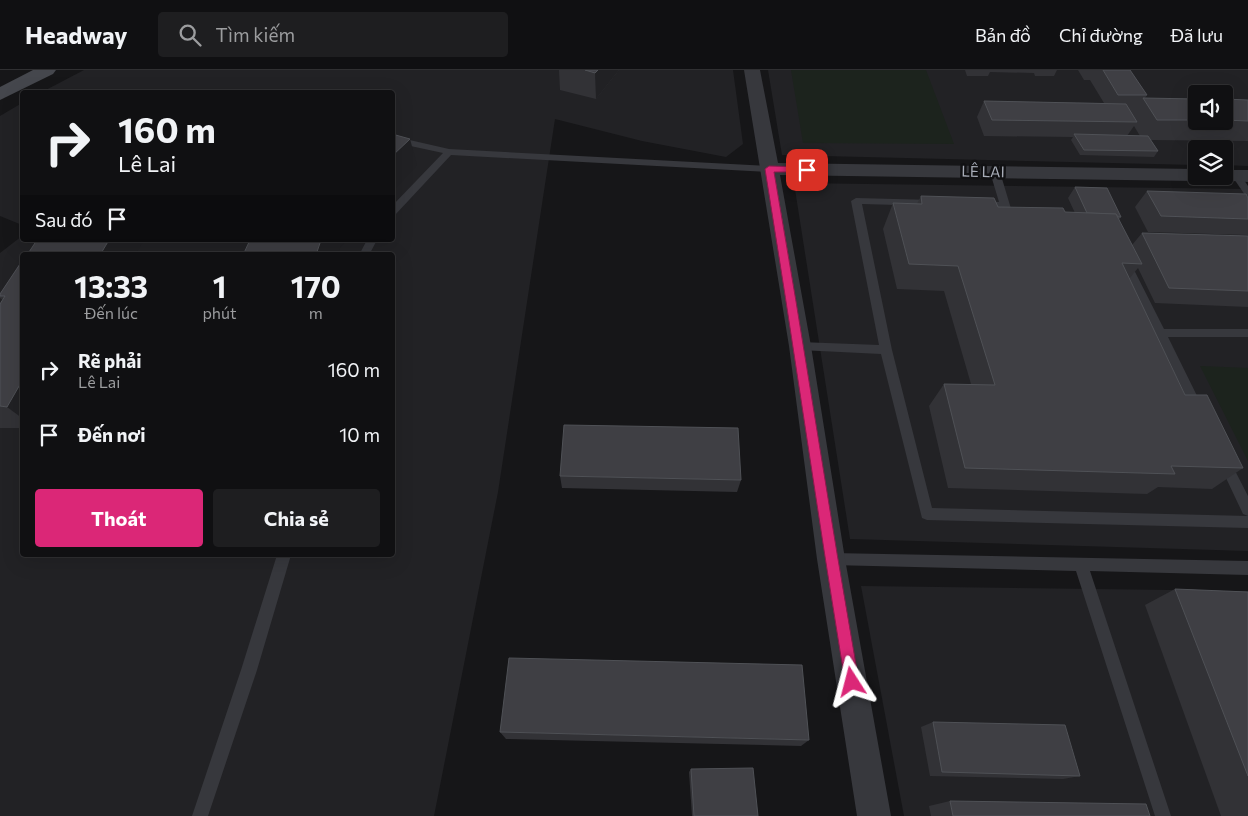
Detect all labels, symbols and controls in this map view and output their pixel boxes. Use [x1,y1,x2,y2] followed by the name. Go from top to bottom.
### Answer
[158,12,508,57] search box
[25,20,128,49] text: Headway
[176,21,204,49] icon: search
[216,23,295,46] text: Tìm kiếm
[975,24,1031,46] text: Bản đồ
[1059,24,1143,46] text: Chỉ đường
[1171,24,1223,46] text: Đã lưu
[1188,85,1233,185] map controls
[1188,85,1233,130] button: sound
[118,107,216,150] text: 160 m
[35,110,100,175] icon: right
[1188,140,1233,185] button: layers
[786,149,828,191] pin
[118,150,176,177] text: Lê Lai
[793,156,821,184] icon: arrive
[961,161,1005,180] street label: LÊ LAI
[103,205,131,233] icon: arrive
[35,208,93,231] text: Sau đó
[74,267,148,304] text: 13:33
[213,267,226,304] text: 1
[291,267,341,304] text: 170
[85,303,138,322] text: Đến lúc
[202,303,237,322] text: phút
[309,303,323,322] text: m
[78,349,142,372] text: Rẽ phải
[35,356,63,384] icon: right
[328,358,380,381] text: 160 m
[78,372,120,391] text: Lê Lai
[35,421,63,449] icon: arrive
[78,423,146,446] text: Đến nơi
[339,423,380,446] text: 10 m
[35,489,203,547] button: Thoát
[213,489,380,547] button: Chia sẻ
[825,655,877,707] position arrow

